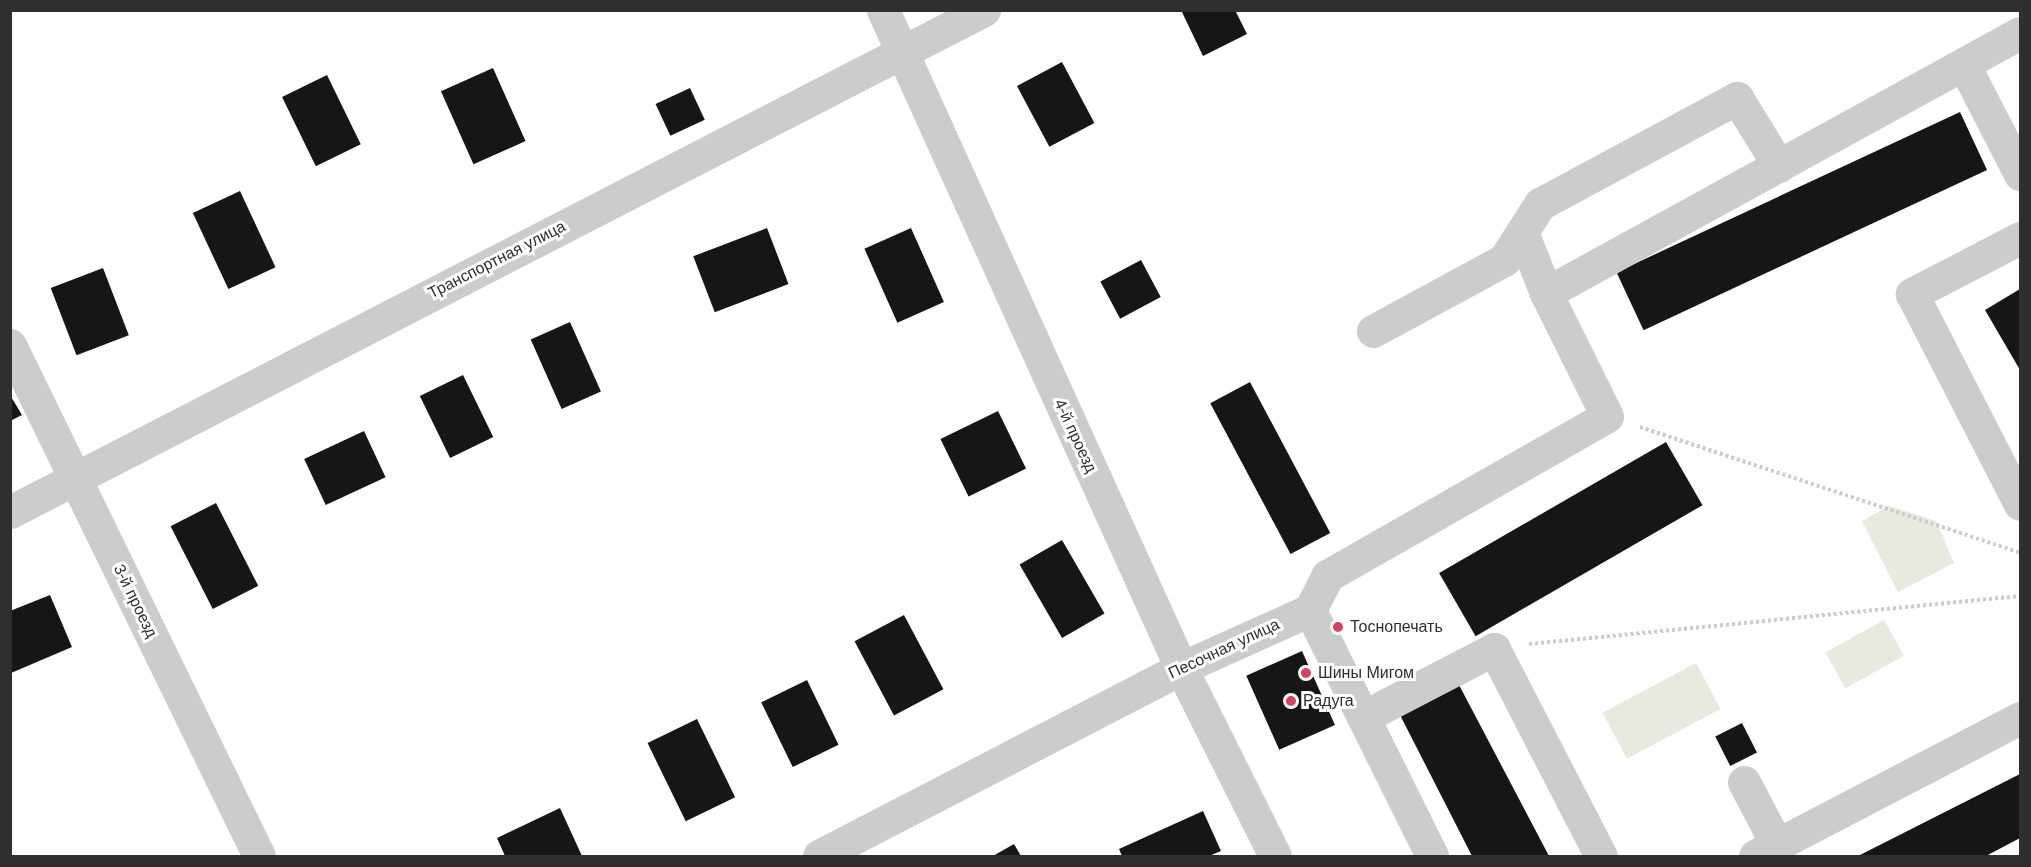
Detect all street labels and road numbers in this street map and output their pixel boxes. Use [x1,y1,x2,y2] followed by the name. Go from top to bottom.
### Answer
[425,217,569,303] street label: Транспортная улица
[1050,396,1100,476] street label: 4-й проезд
[109,561,161,641] street label: 3-й проезд
[1165,615,1283,683] street label: Песочная улица

